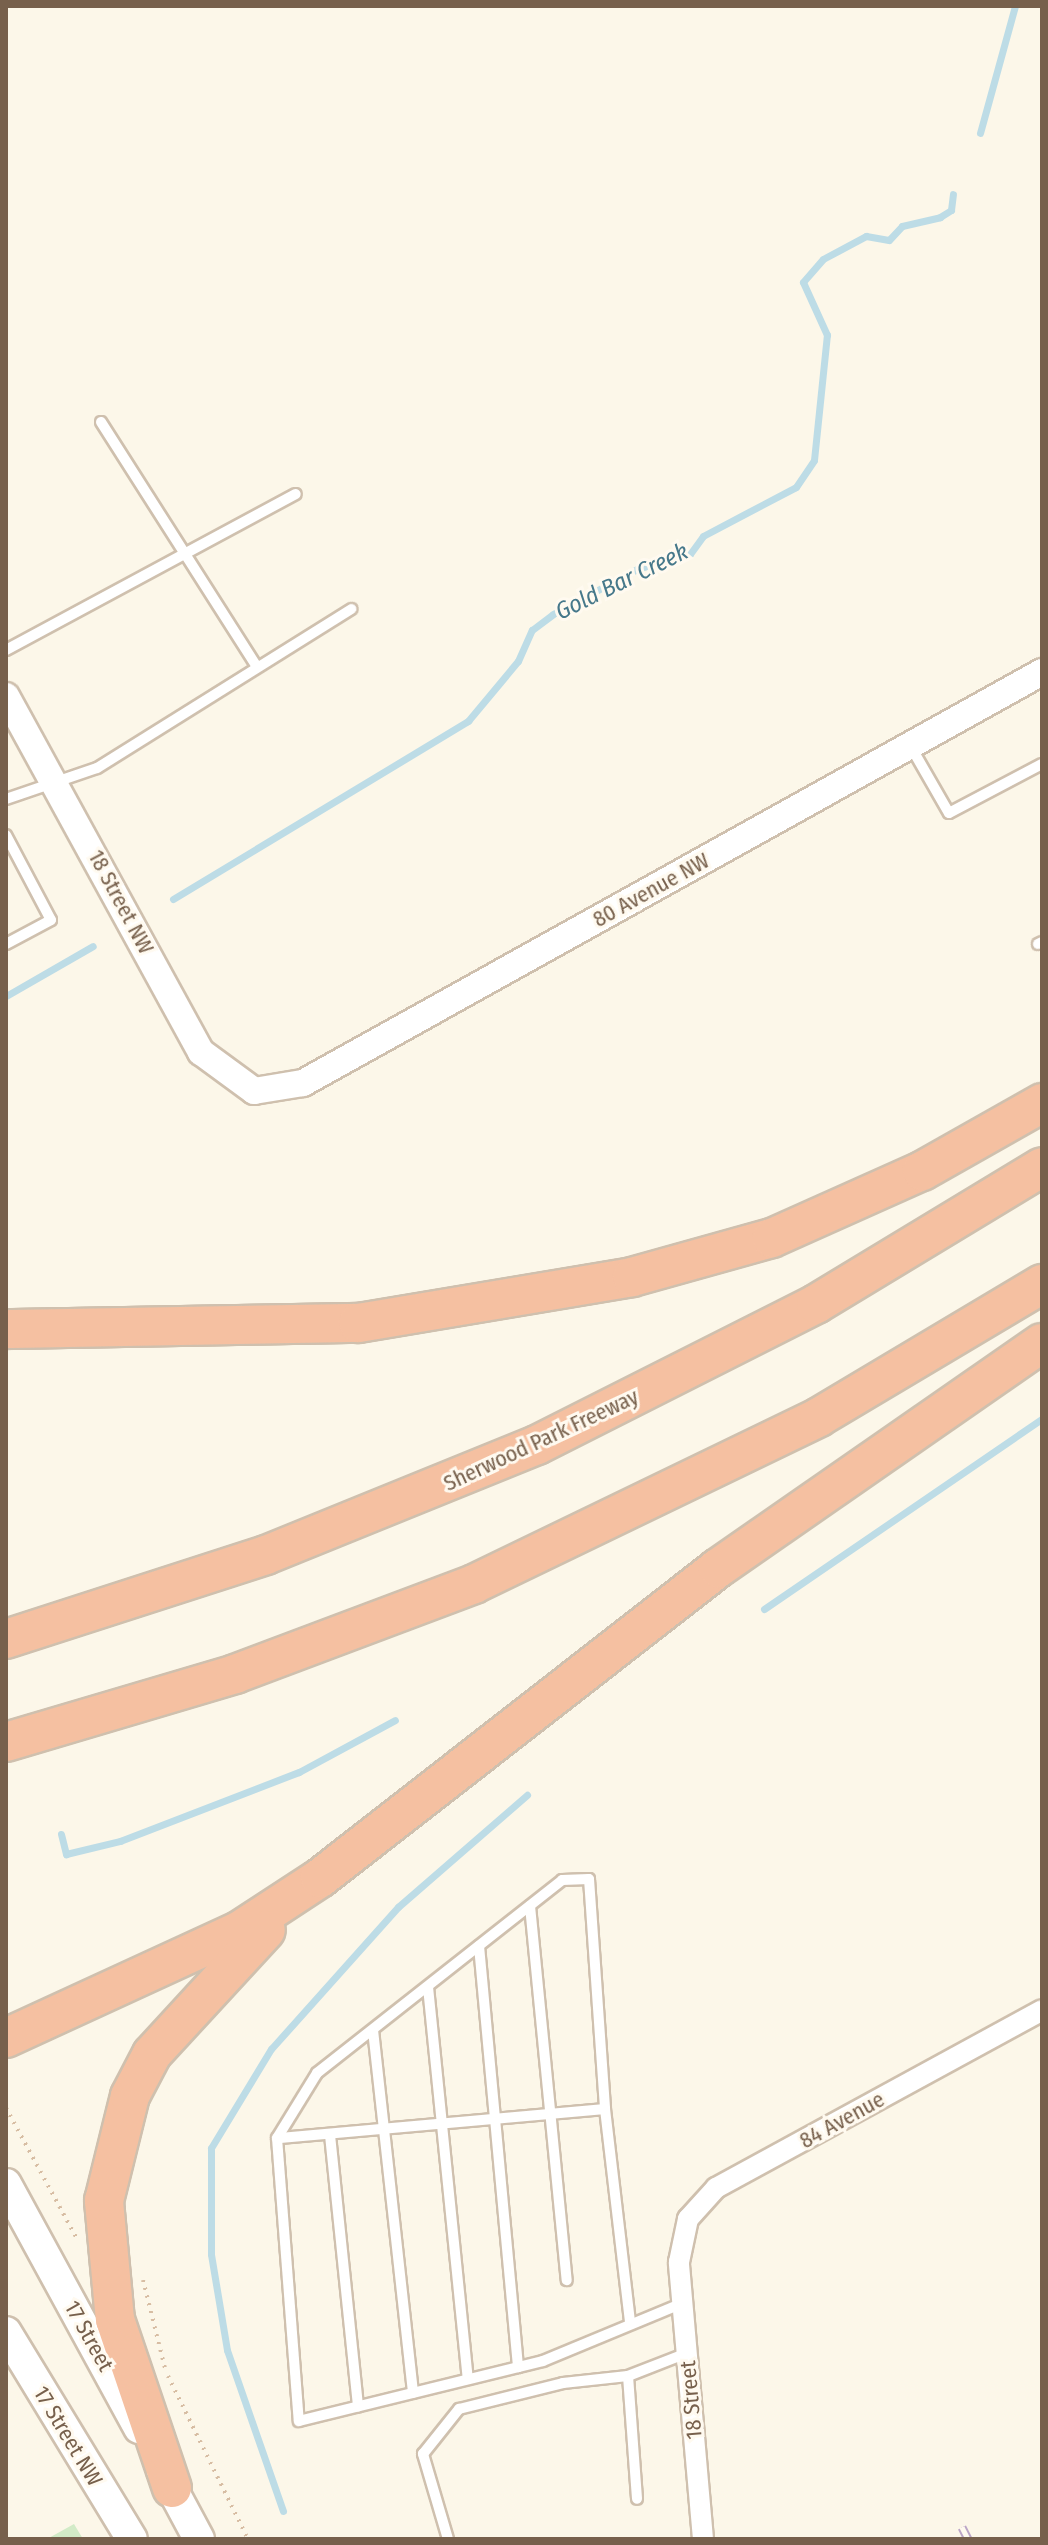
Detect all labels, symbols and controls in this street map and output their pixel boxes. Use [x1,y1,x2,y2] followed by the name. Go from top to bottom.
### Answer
[551,537,693,627] water label: Gold Bar Creek
[83,846,159,958] street label: 18 Street NW
[588,847,714,933] street label: 80 Avenue NW
[439,1383,643,1497] street label: Sherwood Park Freeway
[795,2086,889,2154] street label: 84 Avenue
[59,2296,119,2376] street label: 17 Street
[674,2360,708,2440] street label: 18 Street
[28,2381,108,2491] street label: 17 Street NW

